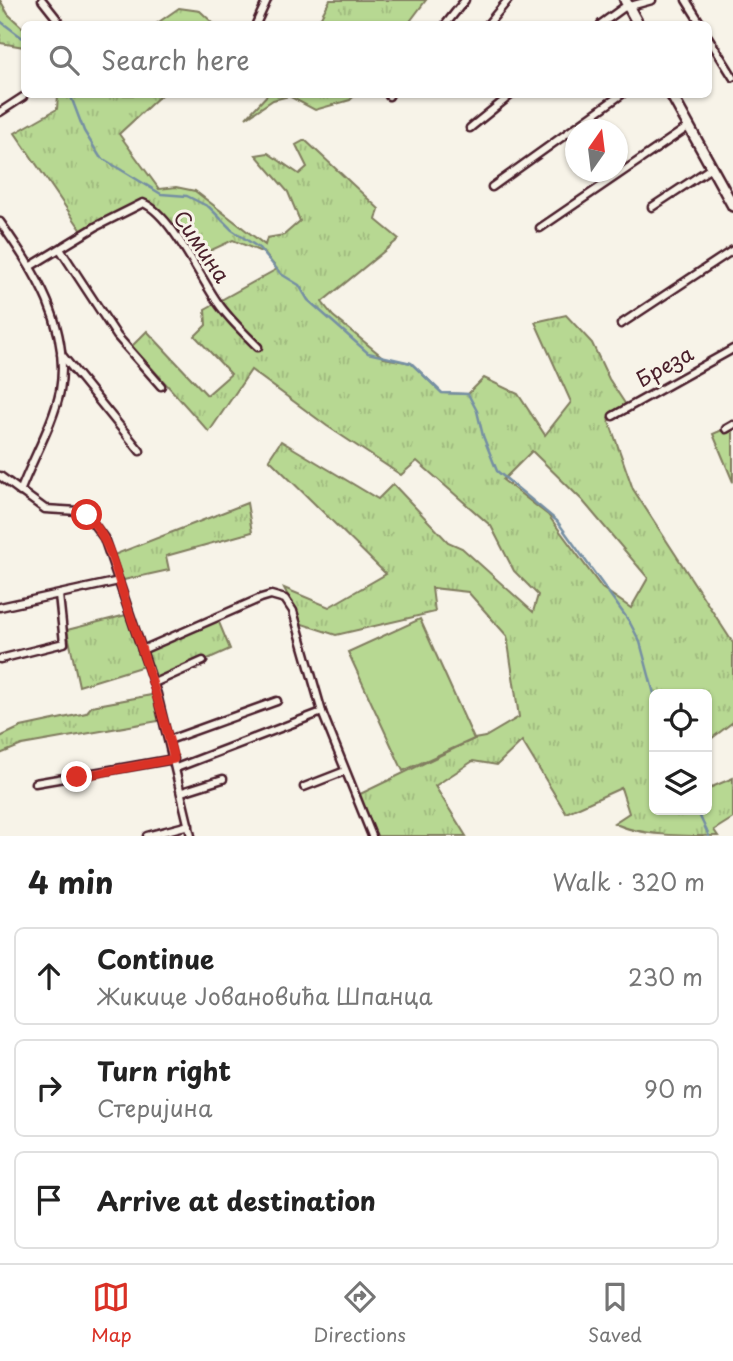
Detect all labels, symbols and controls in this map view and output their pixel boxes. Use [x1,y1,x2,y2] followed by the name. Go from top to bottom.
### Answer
[21,21,712,98] search box
[101,40,250,79] text: Search here
[45,41,83,79] icon: search
[565,119,628,182] north arrow
[167,203,239,289] street label: Симина
[630,336,699,394] street label: Бреза
[71,499,102,530] route start
[649,689,712,815] map controls
[649,689,712,752] button: locate
[649,752,712,815] button: layers
[61,761,92,792] route end
[28,859,114,904] text: 4 min
[552,864,705,899] text: Walk · 320 m
[97,939,214,978] text: Continue
[30,957,68,995] icon: ahead
[628,959,703,994] text: 230 m
[97,978,433,1013] text: Жикице Јовановића Шпанца
[97,1051,231,1090] text: Turn right
[30,1069,68,1107] icon: right
[644,1071,703,1106] text: 90 m
[97,1090,212,1125] text: Стеријина
[30,1181,68,1219] icon: arrive
[97,1181,376,1220] text: Arrive at destination
[91,1278,132,1348] tab: Map
[314,1278,406,1348] tab: Directions
[588,1278,642,1348] tab: Saved

